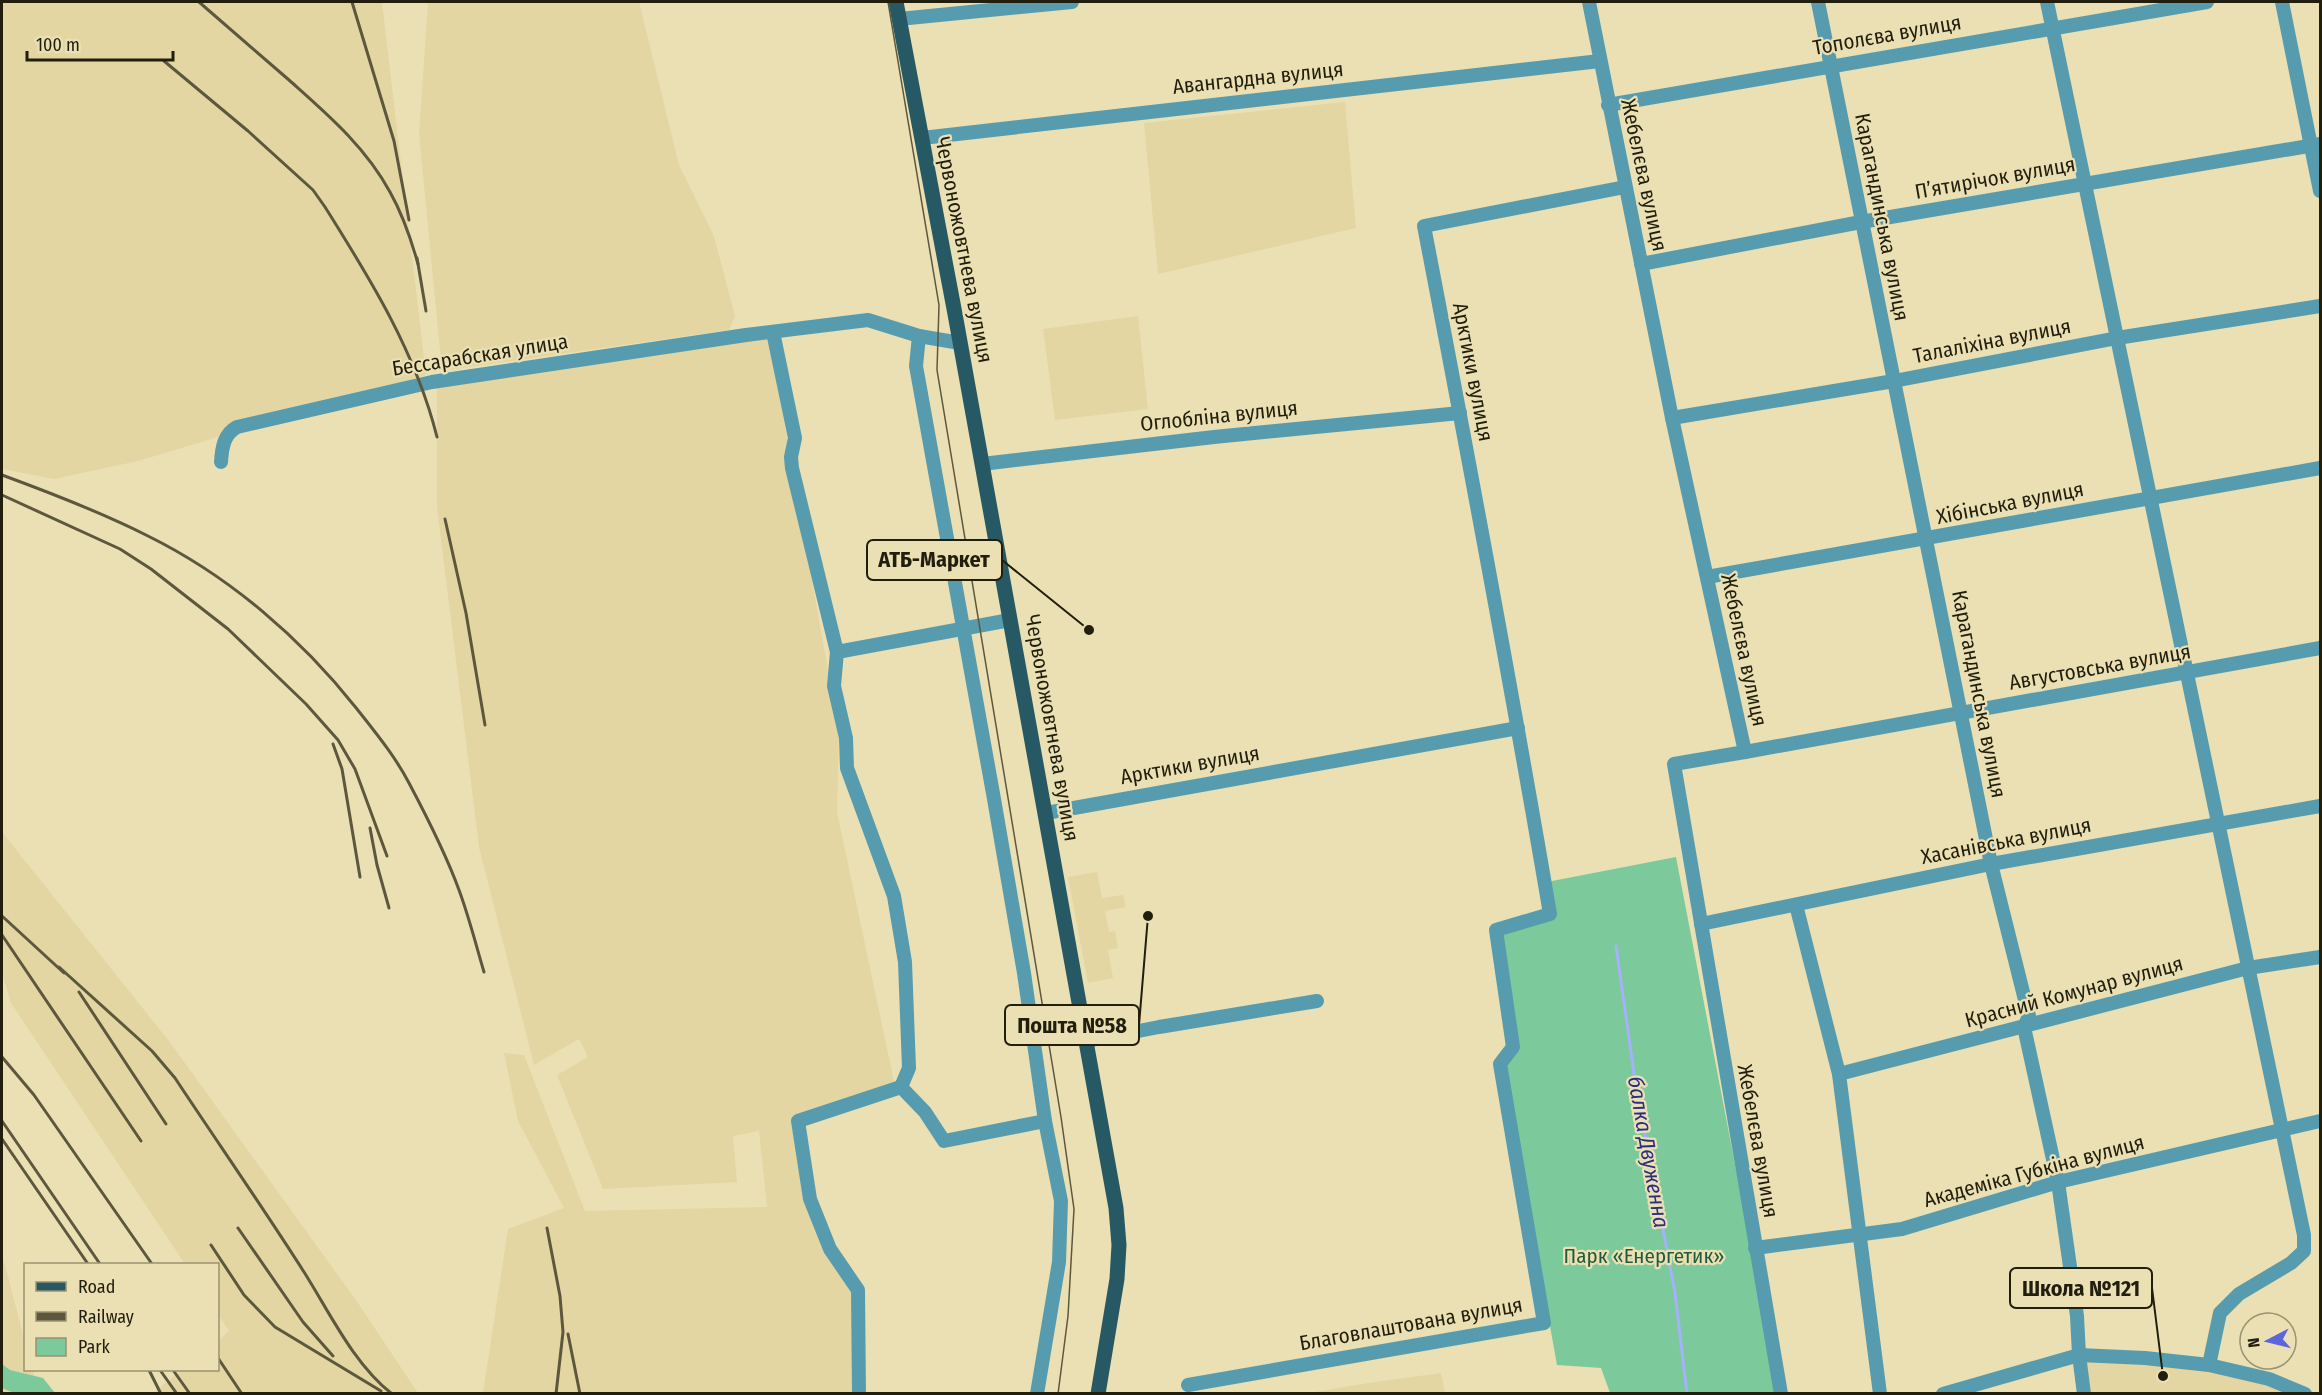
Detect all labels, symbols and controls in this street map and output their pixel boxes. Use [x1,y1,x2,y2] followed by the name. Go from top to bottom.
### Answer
[1811,9,1963,61] street label: Тополєва вулиця
[27,24,172,62] scale bar
[36,34,80,56] text: 100 m
[1171,56,1345,100] street label: Авангардна вулиця
[1615,96,1673,254] street label: Жебелєва вулиця
[1849,111,1915,323] street label: Карагандинська вулиця
[929,135,999,365] street label: Червоножовтнева вулиця
[1913,151,2077,205] street label: П’ятирічок вулиця
[1447,300,1499,444] street label: Арктики вулиця
[1911,313,2073,369] street label: Талаліхіна вулиця
[390,328,570,382] street label: Бессарабская улица
[1139,395,1299,437] street label: Оглобліна вулиця
[1934,476,2086,530] street label: Хібінська вулиця
[867,540,1002,580] callout: АТБ-Маркет
[877,546,990,573] text: АТБ-Маркет
[1715,571,1773,729] street label: Жебелєва вулиця
[1946,588,2012,800] street label: Карагандинська вулиця
[1019,613,1085,843] street label: Червоножовтнева вулиця
[2007,638,2193,696] street label: Августовська вулиця
[1118,740,1262,790] street label: Арктики вулиця
[1919,812,2093,870] street label: Хасанівська вулиця
[1962,950,2186,1034] street label: Красний Комунар вулиця
[1005,1005,1139,1045] callout: Пошта №58
[1017,1012,1127,1039] text: Пошта №58
[1732,1062,1784,1220] street label: Жебелєва вулиця
[1622,1074,1675,1230] water label: балка Двуженна
[1921,1129,2147,1213] street label: Академіка Губкіна вулиця
[1564,1243,1724,1269] park label: Парк «Енергетик»
[24,1263,219,1371] legend
[2010,1268,2152,1308] callout: Школа №121
[2022,1275,2140,1302] text: Школа №121
[78,1276,115,1298] text: Road
[1297,1292,1525,1356] street label: Благовлаштована вулиця
[78,1306,134,1328] text: Railway
[2238,1311,2298,1371] north arrow
[78,1336,111,1358] text: Park
[2244,1337,2264,1349] text: N

